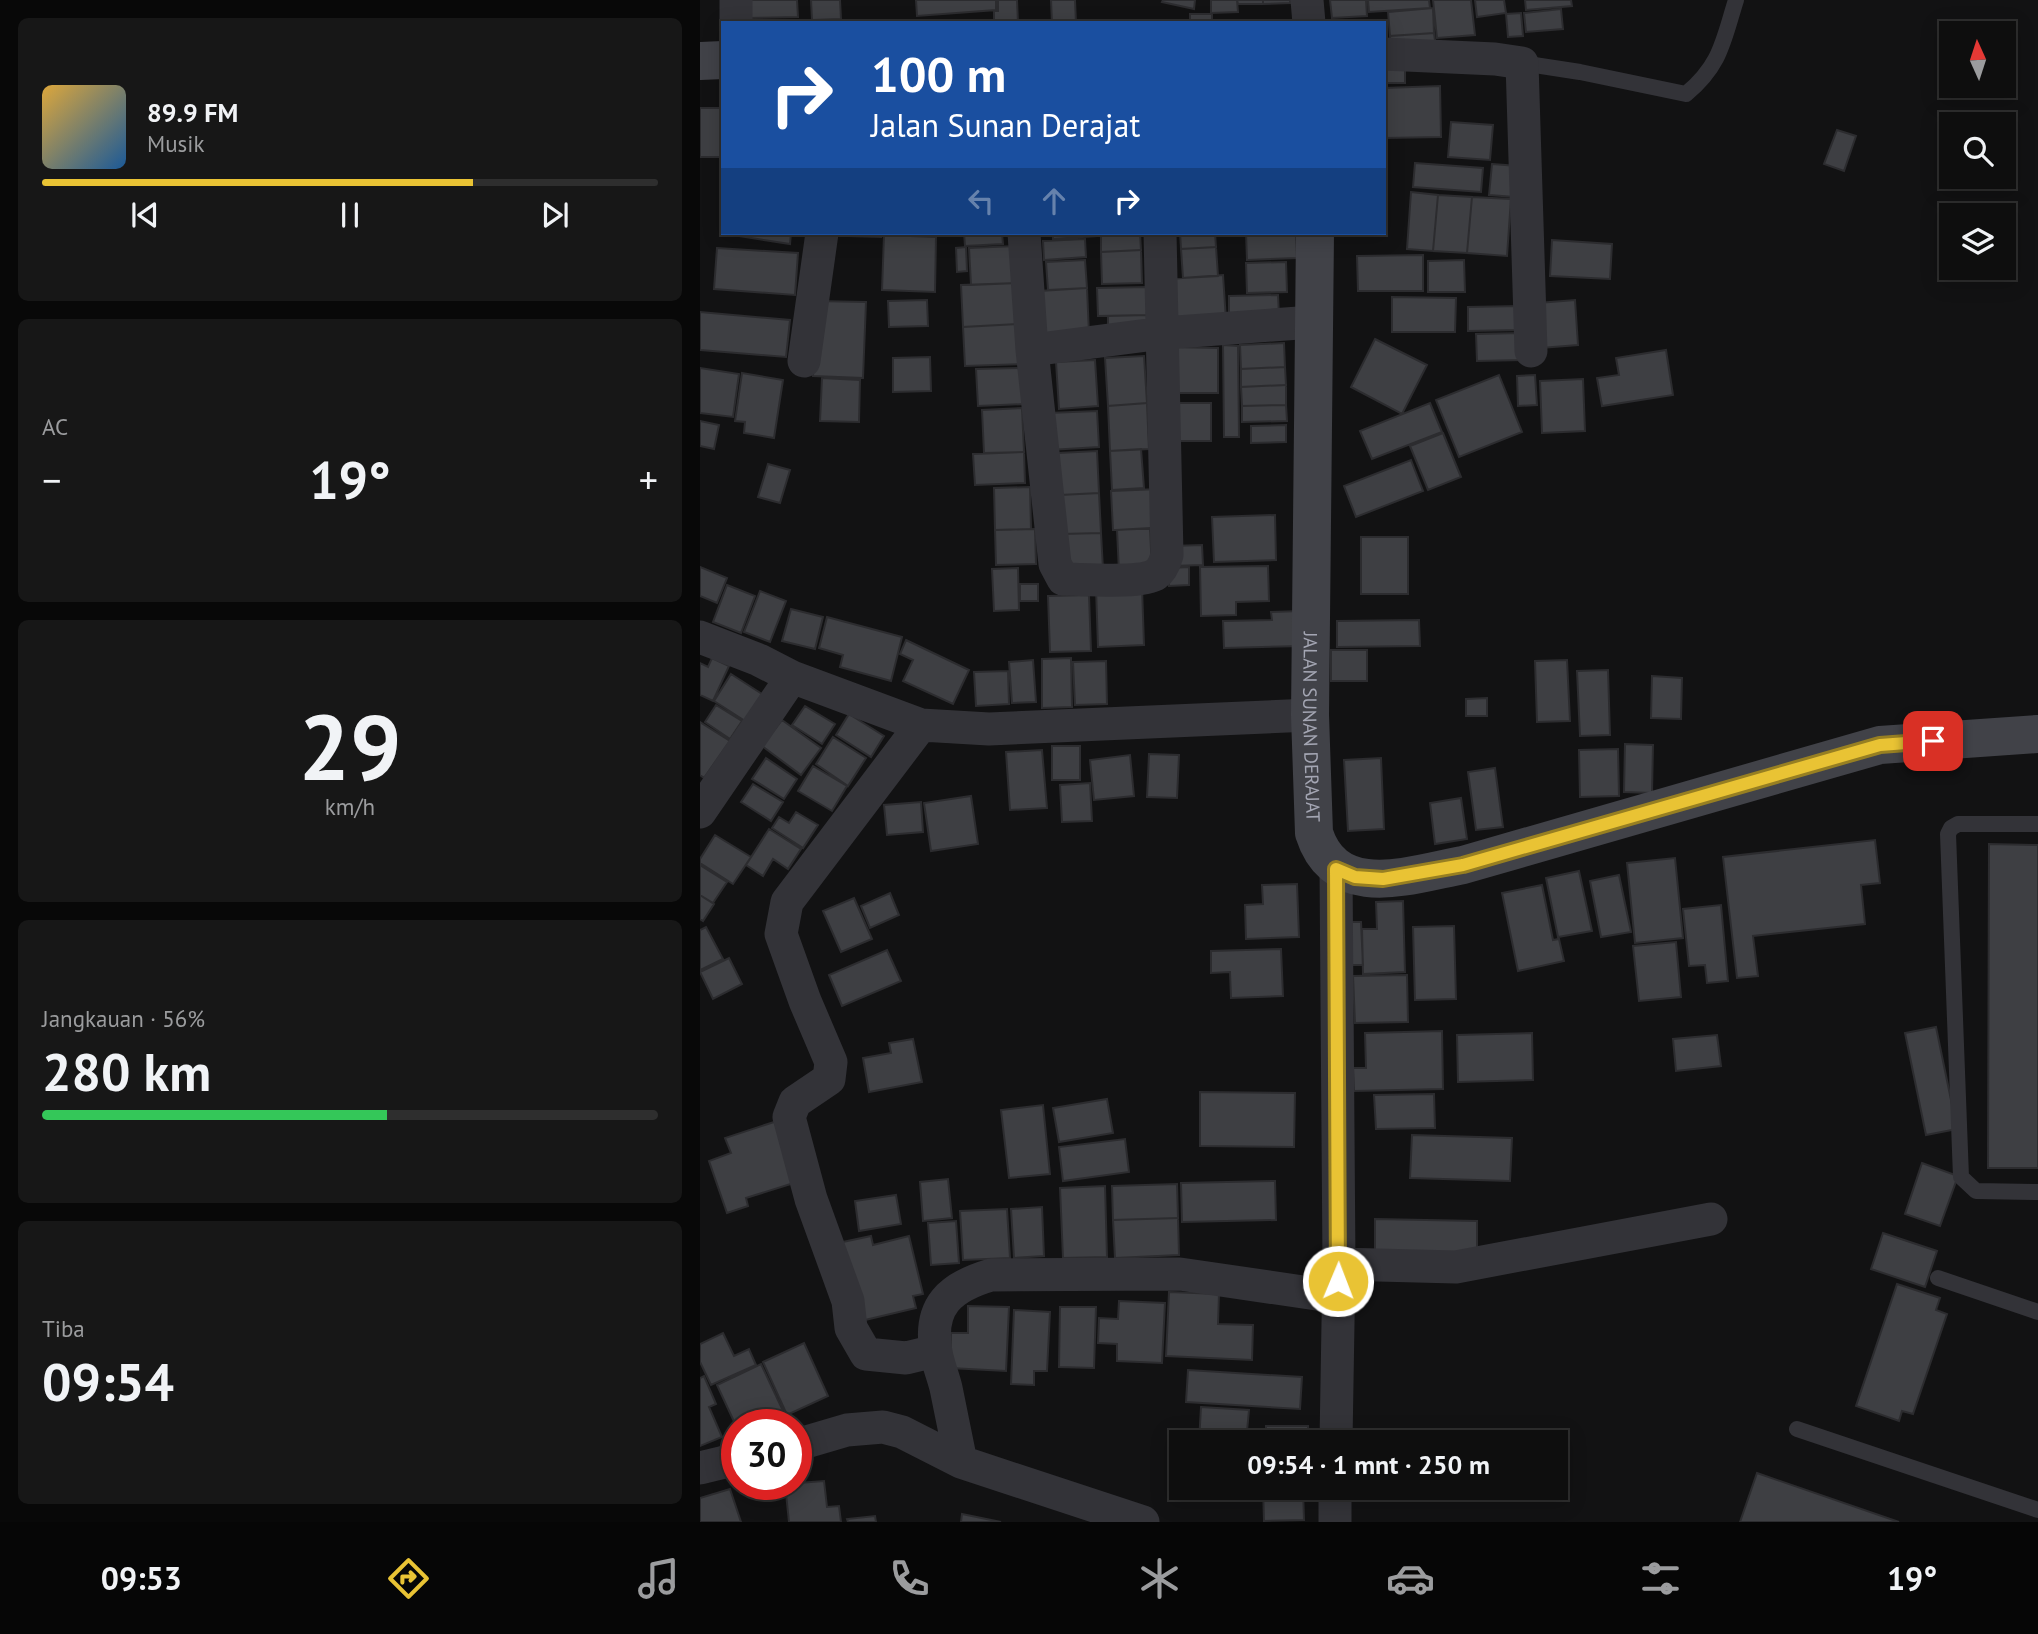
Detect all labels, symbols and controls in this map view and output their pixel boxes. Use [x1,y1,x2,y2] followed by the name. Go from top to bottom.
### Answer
[1939,21,2016,98] north arrow
[1939,21,2016,280] map controls
[871,42,1006,106] text: 100 m
[756,49,847,140] icon: right
[147,96,238,129] text: 89.9 FM
[871,104,1140,146] text: Jalan Sunan Derajat
[1939,112,2016,189] button: search
[147,129,204,158] text: Musik
[962,182,1000,220] icon: left
[1035,182,1073,220] icon: ahead
[1108,182,1146,220] icon: right
[126,196,164,234] icon: previous
[331,196,369,234] icon: pause
[536,196,574,234] icon: next
[1939,203,2016,280] button: layers
[42,412,68,441] text: AC
[309,446,391,513] text: 19°
[42,455,61,504] text: −
[639,455,658,504] text: +
[1298,631,1326,823] street label: JALAN SUNAN DERAJAT
[298,687,402,805] text: 29
[1903,711,1963,771] pin
[1914,722,1952,760] icon: arrive
[325,792,375,821] text: km/h
[42,1004,205,1033] text: Jangkauan · 56%
[42,1038,211,1105] text: 280 km
[1301,1244,1375,1318] position arrow
[42,1314,85,1343] text: Tiba
[42,1348,174,1415] text: 09:54
[721,1409,812,1500] speed limit sign: 30
[1247,1448,1490,1481] text: 09:54 · 1 mnt · 250 m
[384,1554,433,1603] icon: directions
[634,1554,683,1603] icon: music
[885,1554,934,1603] icon: phone
[1135,1554,1184,1603] icon: climate
[1386,1554,1435,1603] icon: car
[1636,1554,1685,1603] icon: filters
[101,1557,182,1599] text: 09:53
[1887,1557,1937,1599] text: 19°

